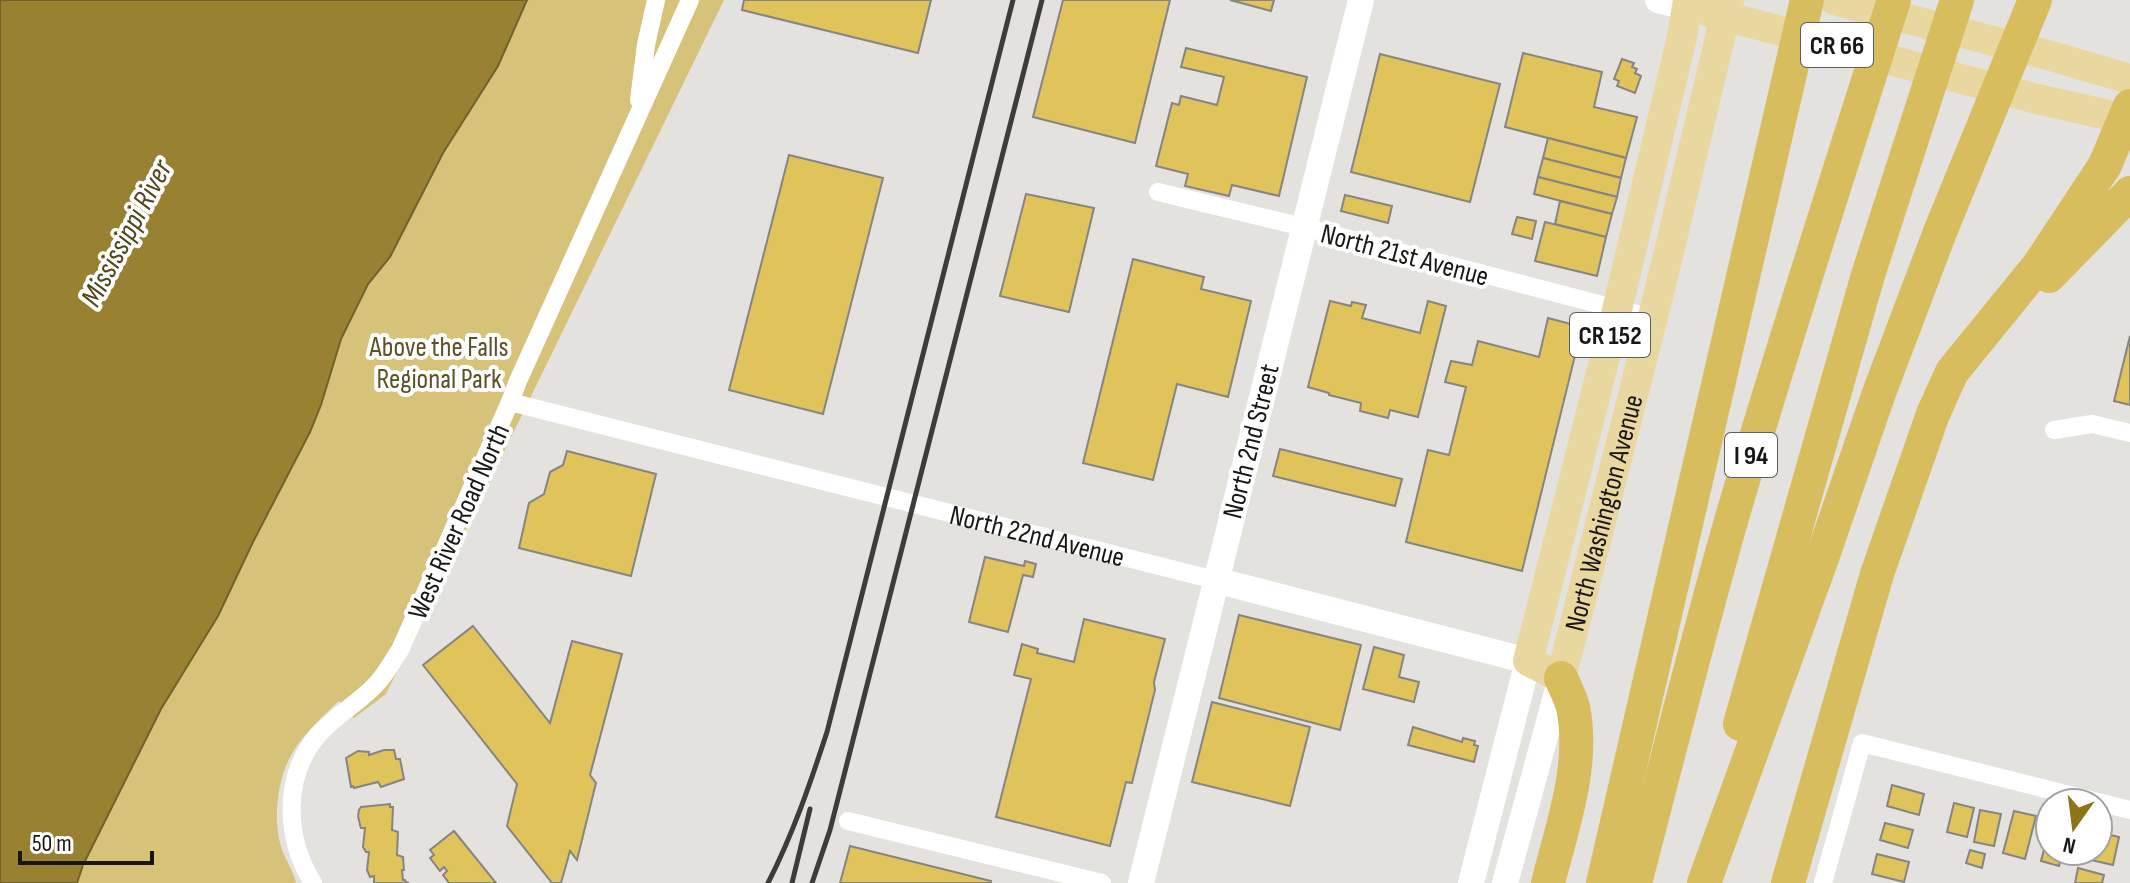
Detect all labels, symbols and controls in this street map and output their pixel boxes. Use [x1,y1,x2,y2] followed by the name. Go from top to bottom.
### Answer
[1801,23,1873,67] road number: CR 66
[73,153,181,313] water label: Mississippi River
[1317,217,1492,294] street label: North 21st Avenue
[1570,313,1650,357] road number: CR 152
[368,331,509,396] park label: Above the Falls Regional Park
[1216,361,1287,522] street label: North 2nd Street
[1559,391,1650,635] street label: North Washington Avenue
[401,419,517,624] street label: West River Road North
[1725,433,1777,477] road number: I 94
[946,499,1128,575] street label: North 22nd Avenue
[2034,787,2114,867] north arrow
[20,815,152,865] scale bar
[32,829,72,858] text: 50 m
[2061,830,2078,859] text: N

